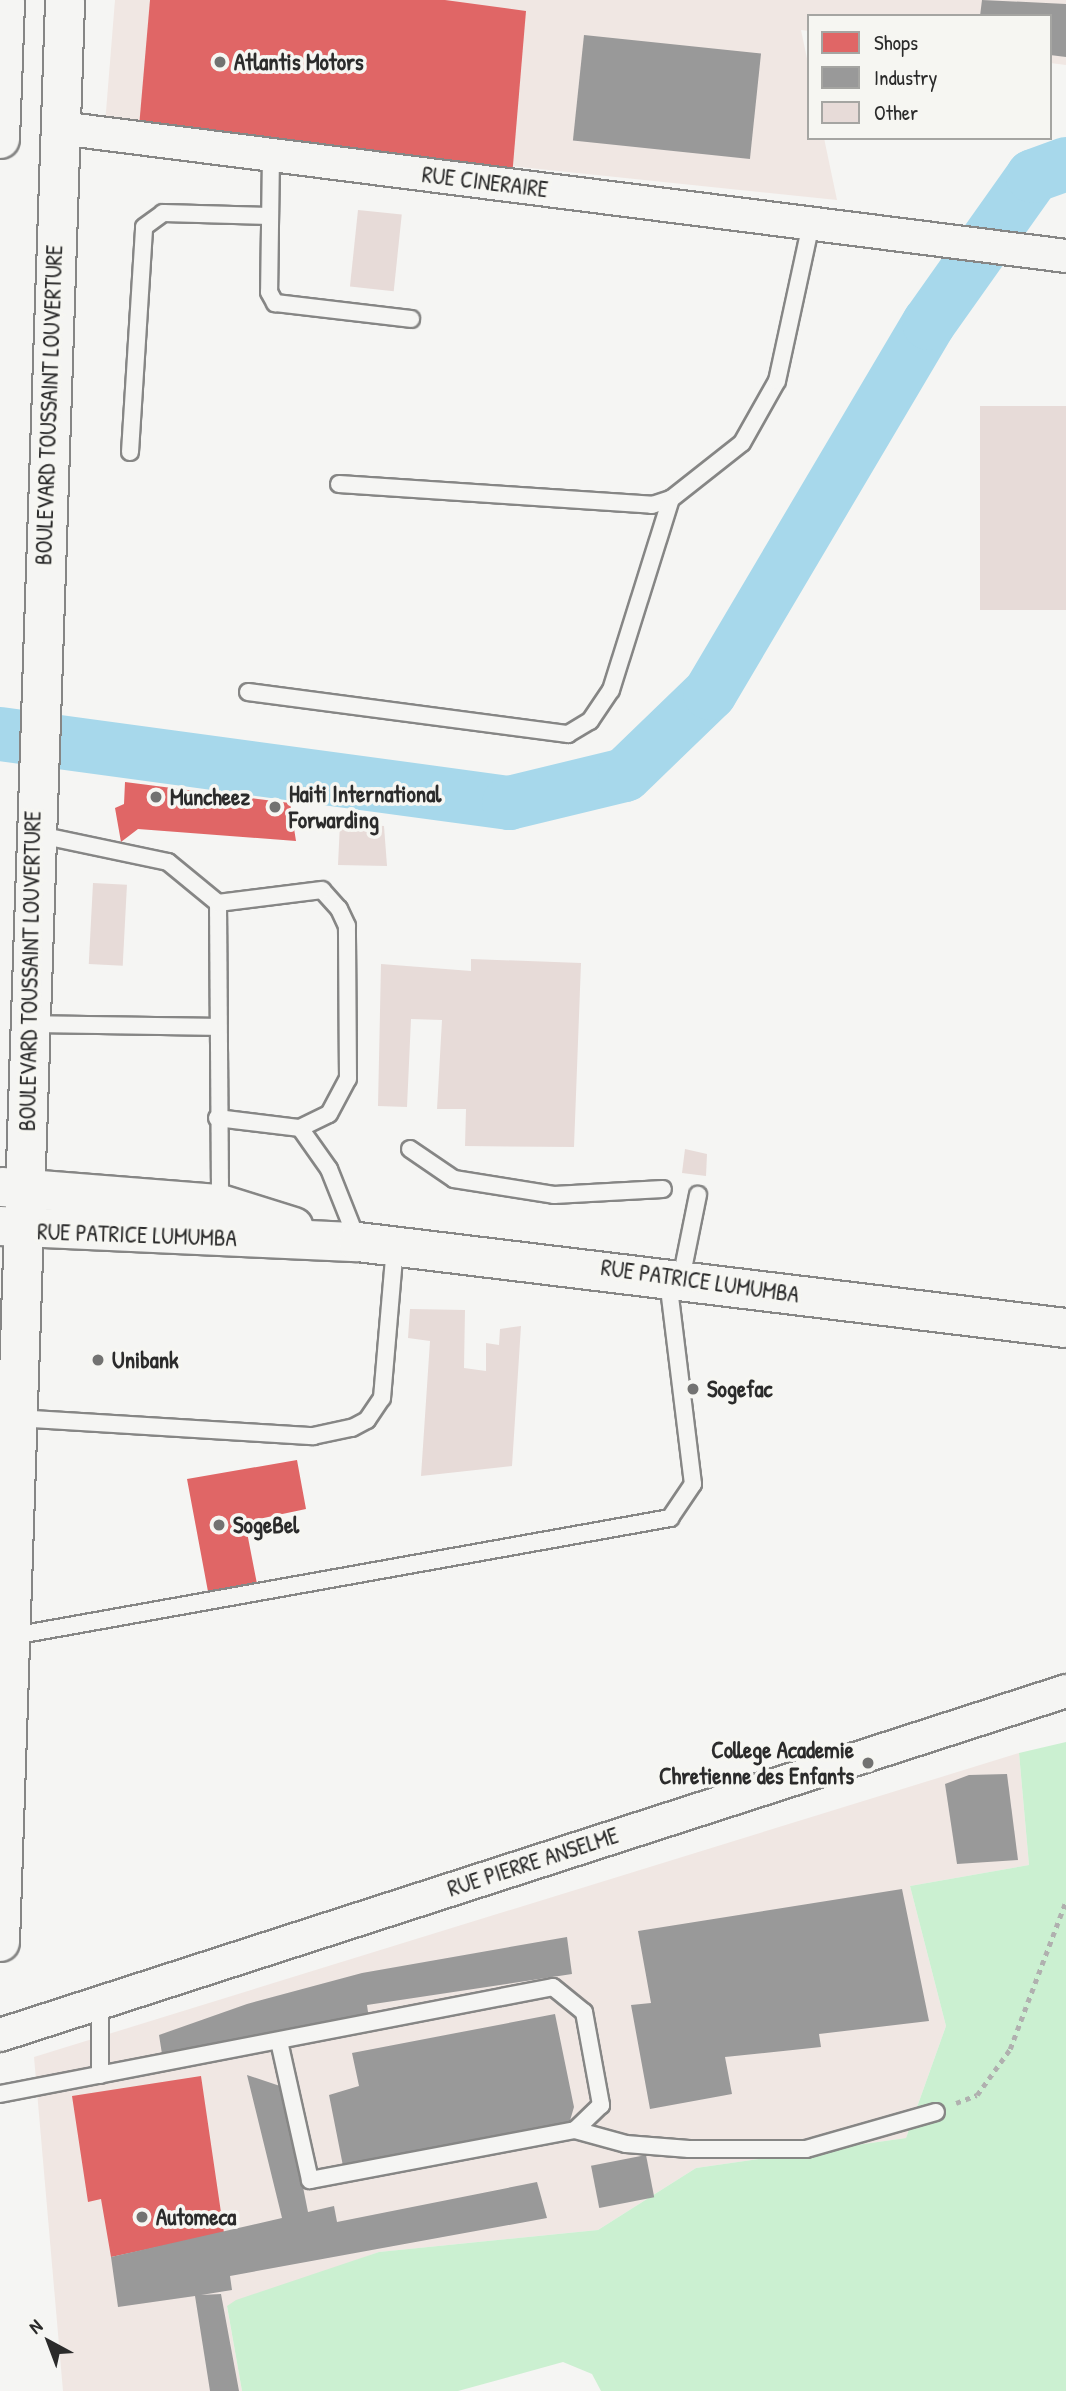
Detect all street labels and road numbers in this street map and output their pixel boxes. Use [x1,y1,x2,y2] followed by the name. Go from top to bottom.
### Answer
[420,161,550,203] street label: RUE CINERAIRE
[30,244,68,566] street label: BOULEVARD TOUSSAINT LOUVERTURE
[13,811,47,1131] street label: BOULEVARD TOUSSAINT LOUVERTURE
[37,1218,237,1252] street label: RUE PATRICE LUMUMBA
[599,1253,801,1309] street label: RUE PATRICE LUMUMBA
[444,1821,622,1903] street label: RUE PIERRE ANSELME

